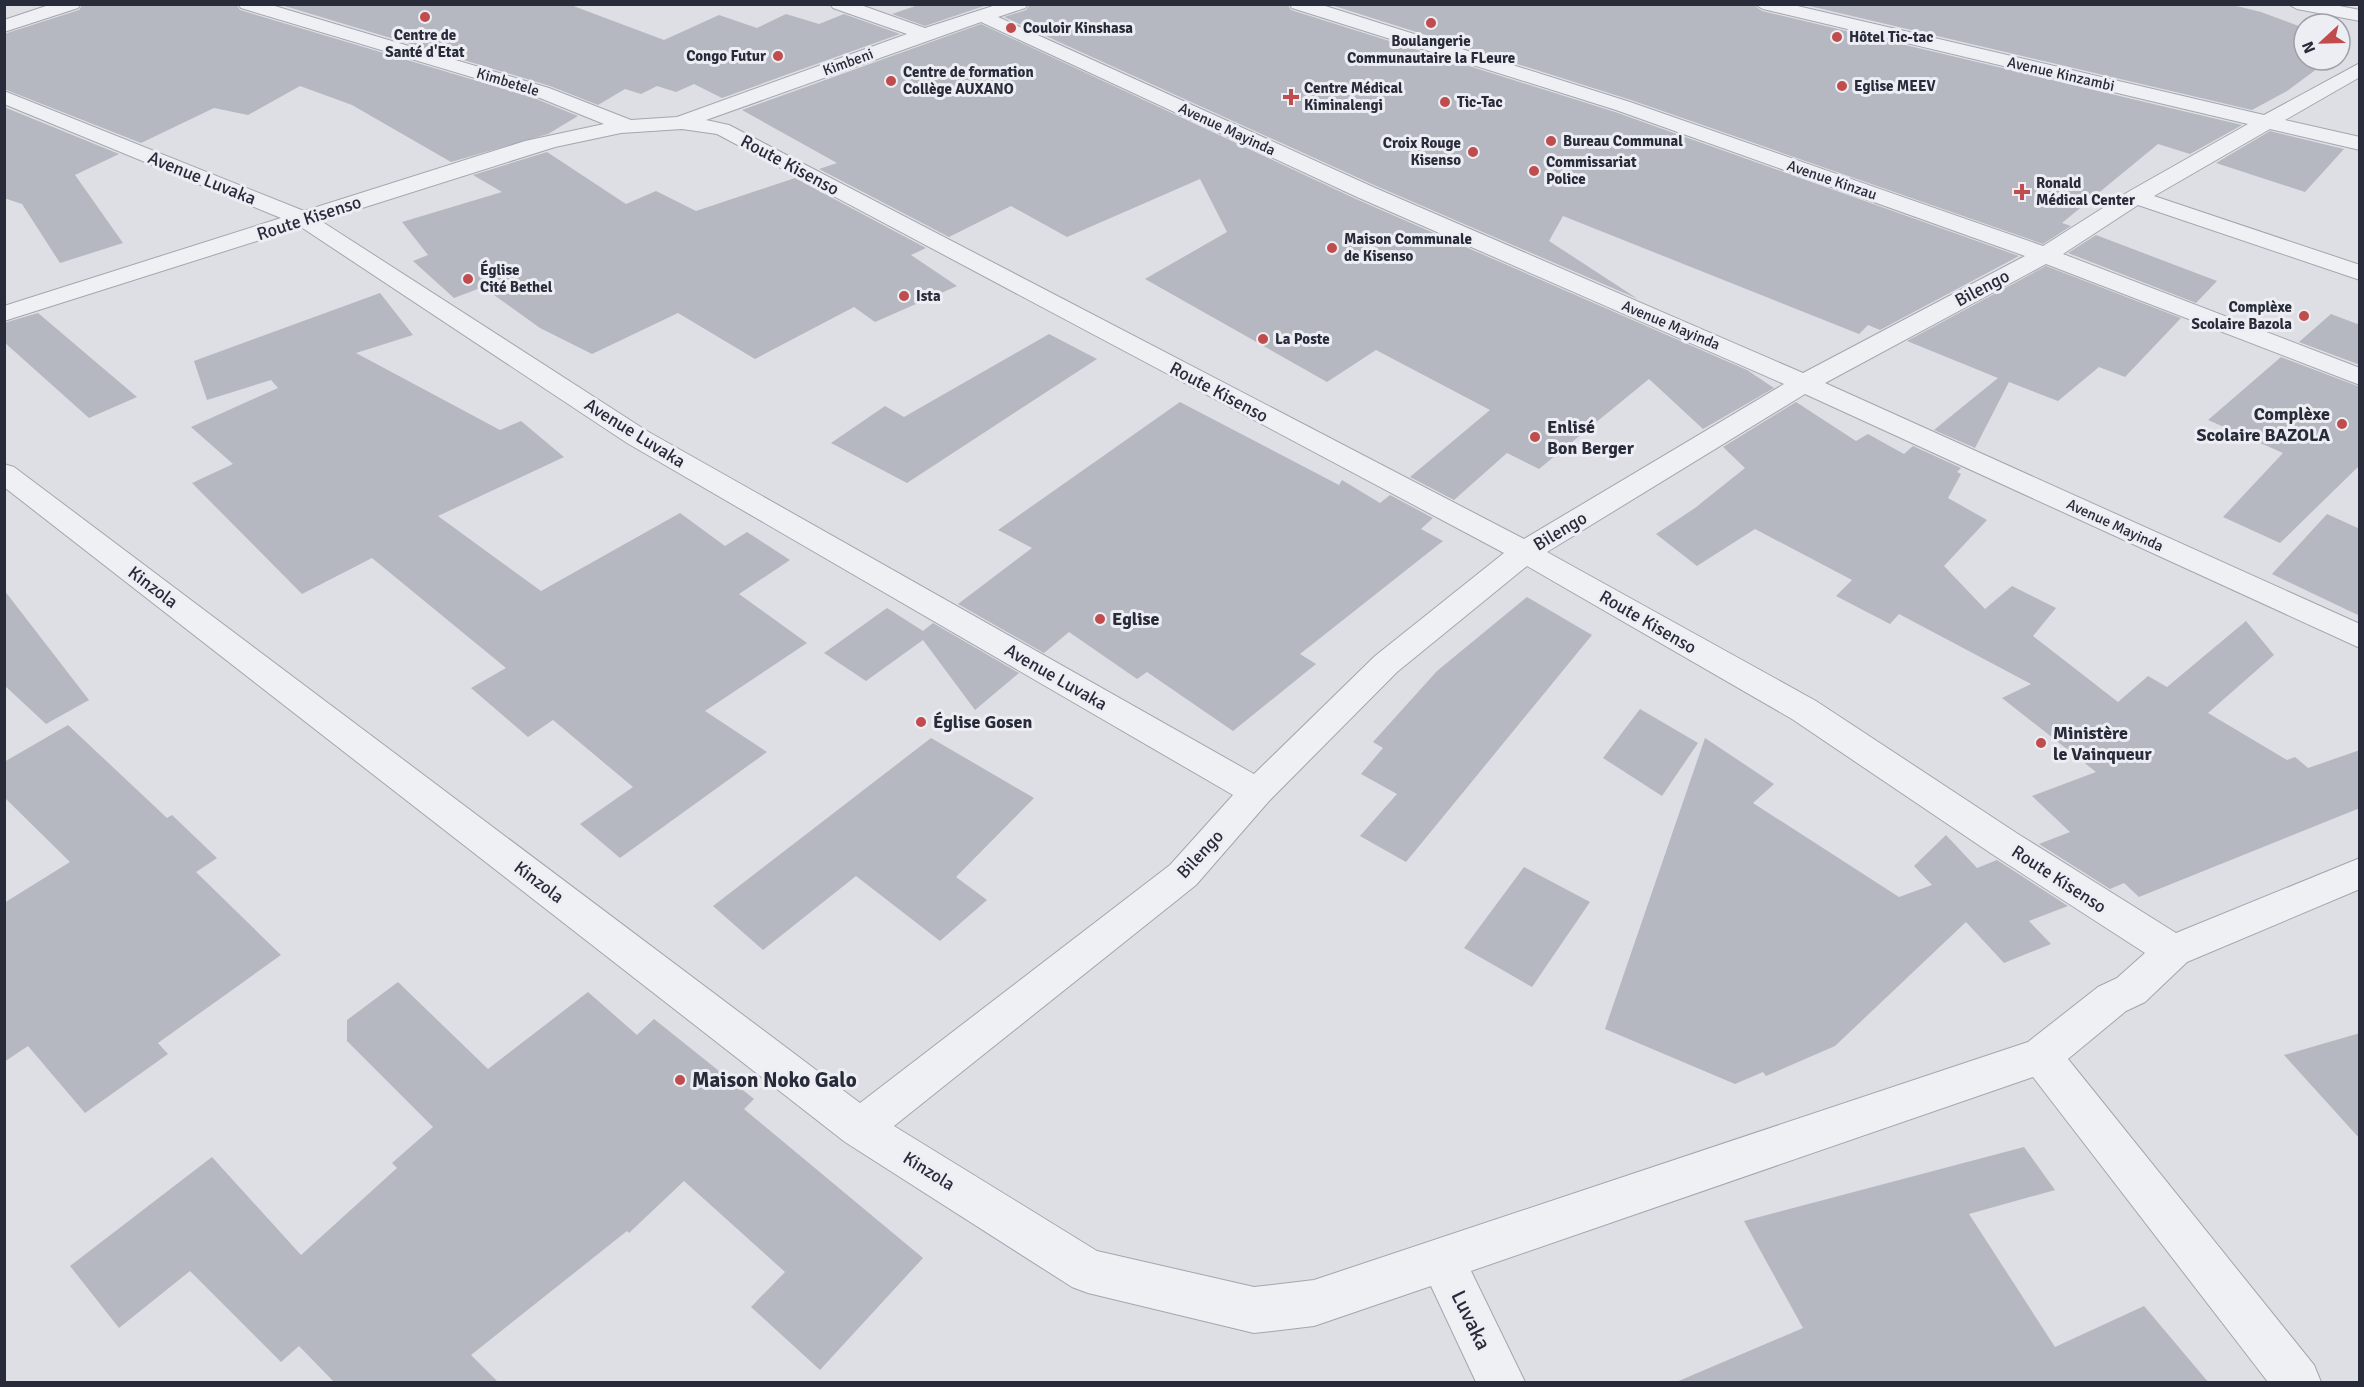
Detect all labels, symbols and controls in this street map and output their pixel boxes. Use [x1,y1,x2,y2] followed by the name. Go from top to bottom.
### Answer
[418,10,432,24] marker: Centre de Santé d'Etat
[2292,12,2352,72] north arrow
[1424,16,1438,30] marker: Boulangerie Communautaire la FLeure
[1023,19,1133,37] place label: Couloir Kinshasa
[1004,21,1018,35] marker: Couloir Kinshasa
[385,26,465,61] place label: Centre de Santé d'Etat
[1849,28,1933,46] place label: Hôtel Tic-tac
[1830,30,1844,44] marker: Hôtel Tic-tac
[1347,32,1515,67] place label: Boulangerie Communautaire la FLeure
[2298,38,2320,56] text: N
[820,45,876,79] street label: Kimbeni
[686,47,766,65] place label: Congo Futur
[771,49,785,63] marker: Congo Futur
[2006,53,2116,95] street label: Avenue Kinzambi
[903,63,1034,98] place label: Centre de formation Collège AUXANO
[474,64,542,100] street label: Kimbetele
[884,74,898,88] marker: Centre de formation Collège AUXANO
[1854,77,1936,95] place label: Eglise MEEV
[1304,79,1403,114] place label: Centre Médical Kiminalengi
[1835,79,1849,93] marker: Eglise MEEV
[1282,88,1300,106] marker: Centre Médical Kiminalengi
[1457,93,1503,111] place label: Tic-Tac
[1438,95,1452,109] marker: Tic-Tac
[1176,99,1278,159] street label: Avenue Mayinda
[737,130,843,200] street label: Route Kisenso
[1563,132,1683,150] place label: Bureau Communal
[1383,134,1461,169] place label: Croix Rouge Kisenso
[1544,134,1558,148] marker: Bureau Communal
[1466,145,1480,159] marker: Croix Rouge Kisenso
[145,146,259,210] street label: Avenue Luvaka
[1546,153,1637,188] place label: Commissariat Police
[1785,156,1879,204] street label: Avenue Kinzau
[1527,164,1541,178] marker: Commissariat Police
[2036,174,2135,209] place label: Ronald Médical Center
[2013,183,2031,201] marker: Ronald Médical Center
[254,191,364,245] street label: Route Kisenso
[1344,230,1472,265] place label: Maison Communale de Kisenso
[1325,241,1339,255] marker: Maison Communale de Kisenso
[480,260,553,296] place label: Église Cité Bethel
[1951,265,2013,311] street label: Bilengo
[461,272,475,286] marker: Église Cité Bethel
[916,287,941,305] place label: Ista
[897,289,911,303] marker: Ista
[1619,296,1723,354] street label: Avenue Mayinda
[2192,298,2292,333] place label: Complèxe Scolaire Bazola
[2297,309,2311,323] marker: Complèxe Scolaire Bazola
[1275,330,1330,348] place label: La Poste
[1256,332,1270,346] marker: La Poste
[1166,357,1272,427] street label: Route Kisenso
[581,393,689,473] street label: Avenue Luvaka
[2196,403,2331,446] place label: Complèxe Scolaire BAZOLA
[1547,416,1635,459] place label: Enlisé Bon Berger
[2335,417,2349,431] marker: Complèxe Scolaire BAZOLA
[1528,430,1542,444] marker: Enlisé Bon Berger
[2064,495,2166,555] street label: Avenue Mayinda
[1529,506,1591,556] street label: Bilengo
[124,561,182,613] street label: Kinzola
[1596,585,1700,659] street label: Route Kisenso
[1112,608,1160,630] place label: Eglise
[1093,612,1107,626] marker: Eglise
[1001,639,1111,715] street label: Avenue Luvaka
[933,711,1033,733] place label: Église Gosen
[914,715,928,729] marker: Église Gosen
[2053,722,2153,765] place label: Ministère le Vainqueur
[2034,736,2048,750] marker: Ministère le Vainqueur
[1172,825,1228,883] street label: Bilengo
[2008,840,2110,918] street label: Route Kisenso
[510,856,568,908] street label: Kinzola
[692,1067,857,1093] place label: Maison Noko Galo
[673,1073,687,1087] marker: Maison Noko Galo
[899,1147,959,1195] street label: Kinzola
[1445,1286,1497,1354] street label: Luvaka

